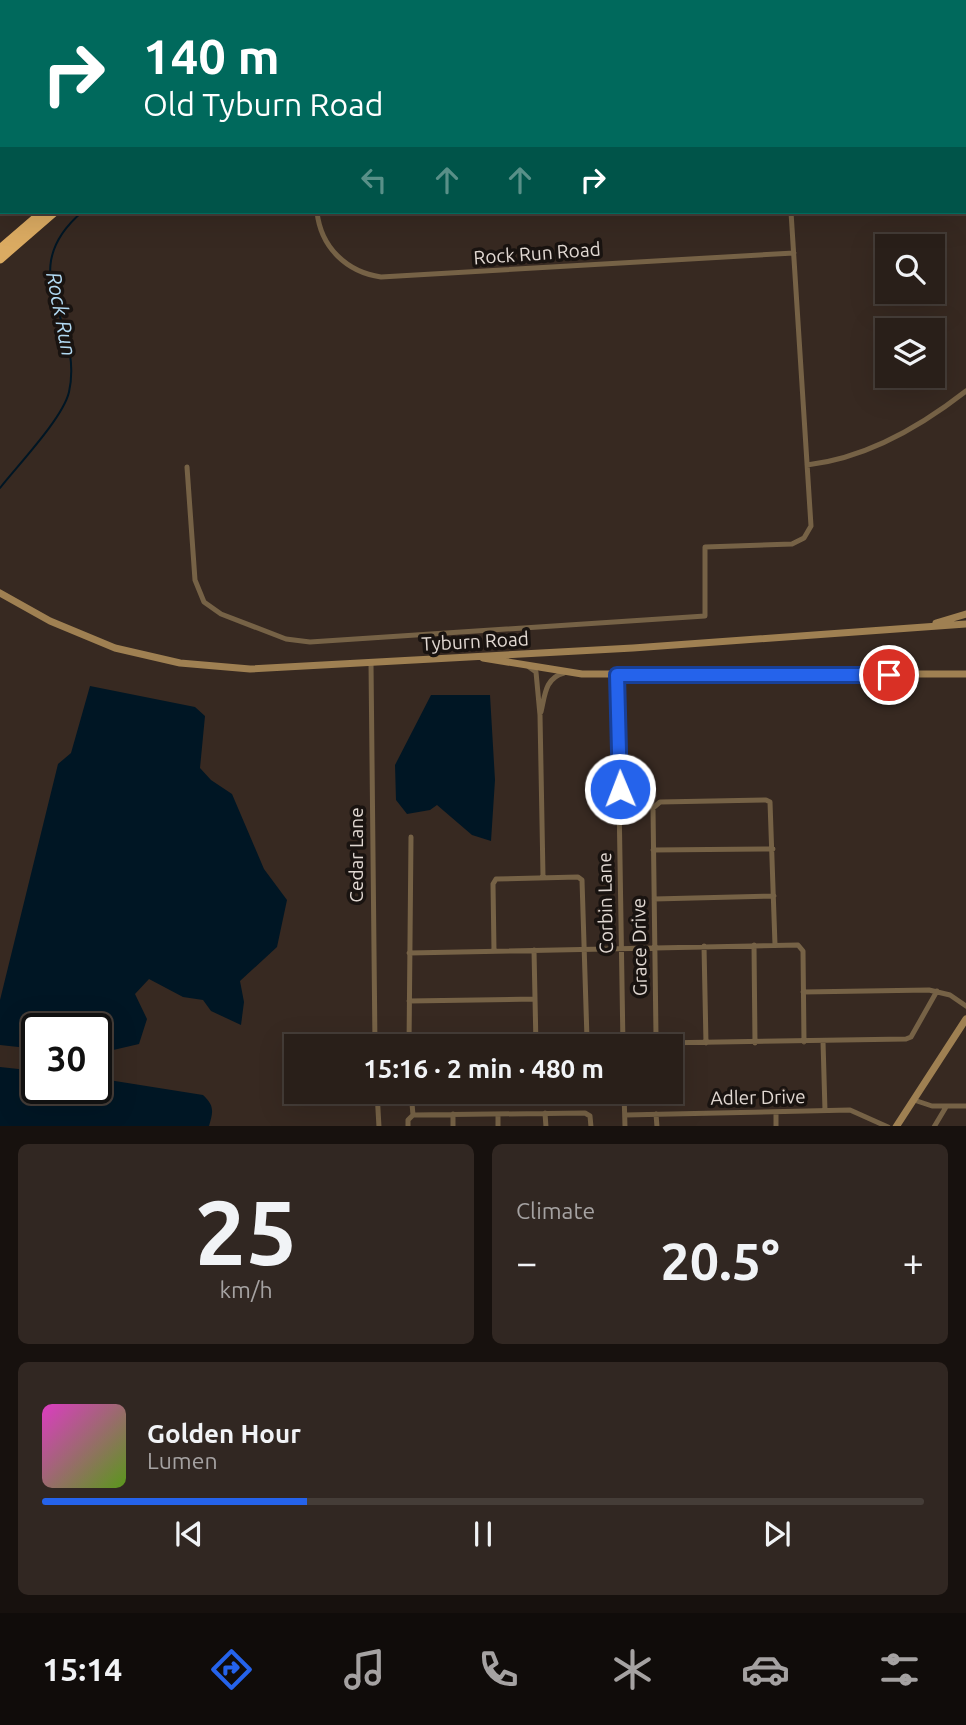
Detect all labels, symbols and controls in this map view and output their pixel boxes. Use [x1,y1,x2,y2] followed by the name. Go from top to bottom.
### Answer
[28,28,119,119] icon: right
[143,28,280,83] text: 140 m
[143,86,383,122] text: Old Tyburn Road
[355,161,393,199] icon: left
[428,161,466,199] icon: ahead
[501,161,539,199] icon: ahead
[574,161,612,199] icon: right
[875,234,945,388] map controls
[875,234,945,304] button: search
[473,238,601,268] street label: Rock Run Road
[42,270,82,358] water label: Rock Run
[875,318,945,388] button: layers
[421,627,529,655] street label: Tyburn Road
[859,645,919,705] pin
[870,656,908,694] icon: arrive
[583,752,657,826] position arrow
[345,807,367,903] street label: Cedar Lane
[593,852,617,954] street label: Corbin Lane
[627,898,651,996] street label: Grace Drive
[21,1013,112,1104] speed limit sign: 30
[363,1054,604,1083] text: 15:16 · 2 min · 480 m
[710,1085,806,1109] street label: Adler Drive
[195,1180,297,1282] text: 25
[516,1198,595,1223] text: Climate
[660,1232,780,1290] text: 20.5°
[516,1241,537,1283] text: −
[903,1241,924,1283] text: +
[219,1277,273,1302] text: km/h
[147,1419,301,1448] text: Golden Hour
[147,1448,218,1473] text: Lumen
[170,1515,208,1553] icon: previous
[464,1515,502,1553] icon: pause
[758,1515,796,1553] icon: next
[207,1645,256,1694] icon: directions
[340,1645,389,1694] icon: music
[474,1645,523,1694] icon: phone
[608,1645,657,1694] icon: climate
[741,1645,790,1694] icon: car
[875,1645,924,1694] icon: filters
[42,1651,122,1687] text: 15:14

